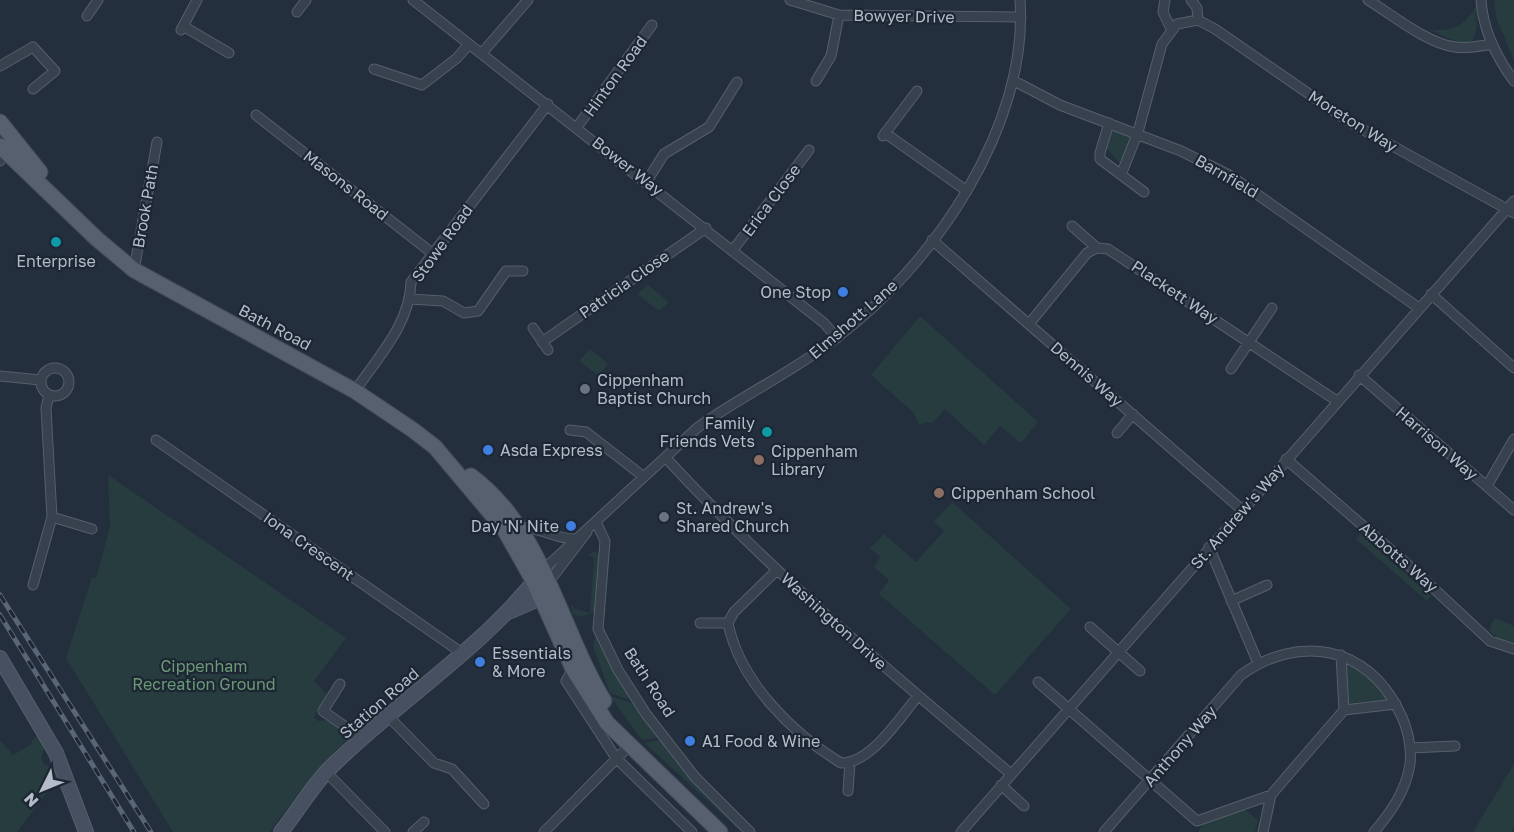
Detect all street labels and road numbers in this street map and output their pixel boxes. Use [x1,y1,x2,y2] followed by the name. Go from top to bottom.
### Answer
[853,5,955,27] street label: Bowyer Drive
[579,32,651,120] street label: Hinton Road
[1305,86,1401,156] street label: Moreton Way
[588,132,668,200] street label: Bower Way
[299,146,393,224] street label: Masons Road
[1192,150,1262,202] street label: Barnfield
[737,160,805,240] street label: Erica Close
[128,163,162,249] street label: Brook Path
[407,200,477,286] street label: Stowe Road
[575,246,673,322] street label: Patricia Close
[1128,256,1222,328] street label: Plackett Way
[805,275,901,363] street label: Elmshott Lane
[235,300,315,354] street label: Bath Road
[1047,337,1127,411] street label: Dennis Way
[1392,402,1482,484] street label: Harrison Way
[1186,459,1288,573] street label: St. Andrew's Way
[260,507,358,585] street label: Iona Crescent
[1356,517,1442,597] street label: Abbotts Way
[777,568,891,674] street label: Washington Drive
[620,643,680,721] street label: Bath Road
[335,663,423,743] street label: Station Road
[1139,701,1221,791] street label: Anthony Way

